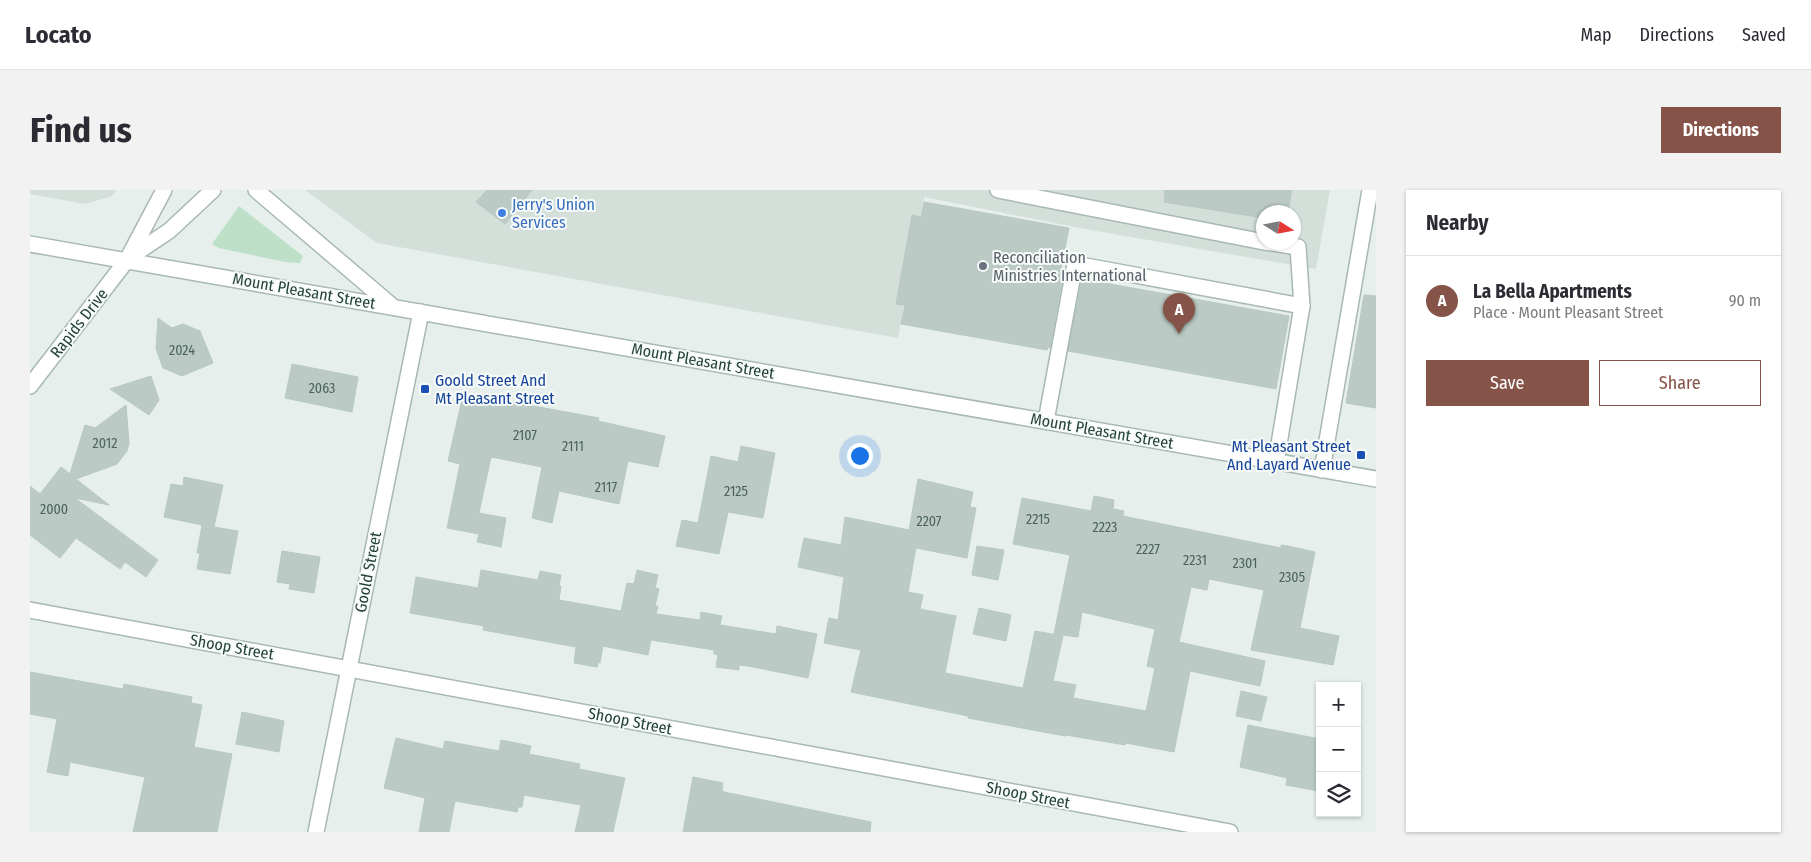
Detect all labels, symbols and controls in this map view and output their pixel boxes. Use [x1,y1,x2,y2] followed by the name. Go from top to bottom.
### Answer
[25,21,91,49] text: Locato
[1580,24,1612,46] text: Map
[1640,24,1714,46] text: Directions
[1742,24,1786,46] text: Saved
[1661,107,1781,153] button: Directions
[30,109,132,151] text: Find us
[512,195,595,232] place label: Jerry's Union Services
[1256,205,1301,250] north arrow
[496,207,508,219] marker: Jerry's Union Services
[1426,210,1488,236] text: Nearby
[993,248,1146,285] place label: Reconciliation Ministries International
[977,260,989,272] marker: Reconciliation Ministries International
[231,269,378,313] street label: Mount Pleasant Street
[1473,280,1632,303] text: La Bella Apartments
[46,285,112,361] street label: Rapids Drive
[1438,291,1446,310] text: A
[1729,291,1761,310] text: 90 m
[1163,293,1195,334] pin: A
[1473,303,1663,322] text: Place · Mount Pleasant Street
[630,339,777,383] street label: Mount Pleasant Street
[169,342,195,359] house number: 2024
[1426,360,1589,406] button: Save
[1599,360,1761,406] button: Share
[435,371,555,408] place label: Goold Street And Mt Pleasant Street
[309,380,335,397] house number: 2063
[419,383,431,395] marker: Goold Street And Mt Pleasant Street
[1029,409,1176,453] street label: Mount Pleasant Street
[513,427,537,444] house number: 2107
[93,435,117,452] house number: 2012
[1227,437,1352,474] place label: Mt Pleasant Street And Layard Avenue
[562,438,584,455] house number: 2111
[847,443,873,469] your location
[1355,449,1367,461] marker: Mt Pleasant Street And Layard Avenue
[595,479,617,496] house number: 2117
[724,483,748,500] house number: 2125
[40,501,68,518] house number: 2000
[1026,511,1050,528] house number: 2215
[916,513,942,530] house number: 2207
[1093,519,1117,536] house number: 2223
[351,529,385,614] street label: Goold Street
[1136,541,1160,558] house number: 2227
[1183,552,1207,569] house number: 2231
[1233,555,1257,572] house number: 2301
[1279,569,1305,586] house number: 2305
[189,630,276,664] street label: Shoop Street
[1316,682,1361,817] map controls
[1316,682,1361,727] button: +
[587,704,674,739] street label: Shoop Street
[1316,727,1361,772] button: −
[1316,772,1361,817] button: layers
[985,778,1072,813] street label: Shoop Street

